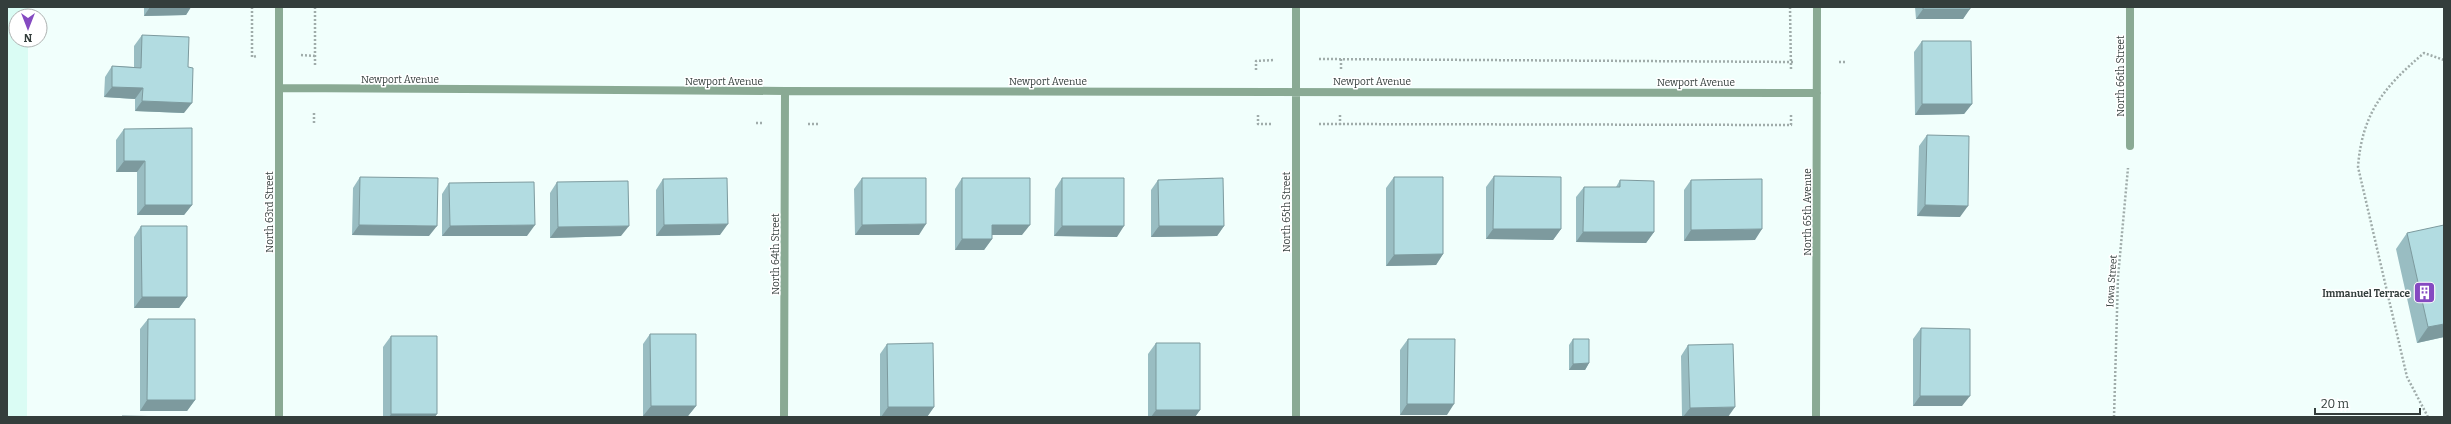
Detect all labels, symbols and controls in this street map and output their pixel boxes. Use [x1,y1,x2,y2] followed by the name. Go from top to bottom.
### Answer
[8,8,48,48] north arrow
[23,31,32,44] text: N
[2115,35,2127,117] street label: North 66th Street
[361,74,439,86] street label: Newport Avenue
[685,76,763,88] street label: Newport Avenue
[1009,76,1087,88] street label: Newport Avenue
[1333,76,1411,88] street label: Newport Avenue
[1657,77,1735,89] street label: Newport Avenue
[1802,168,1814,256] street label: North 65th Avenue
[264,171,276,253] street label: North 63rd Street
[1281,171,1293,252] street label: North 65th Street
[770,213,782,295] street label: North 64th Street
[2104,254,2120,308] street label: Iowa Street
[2412,280,2438,306] building icon: Immanuel Terrace
[2322,288,2410,300] place label: Immanuel Terrace
[2315,390,2420,416] scale bar
[2321,397,2350,411] text: 20 m

